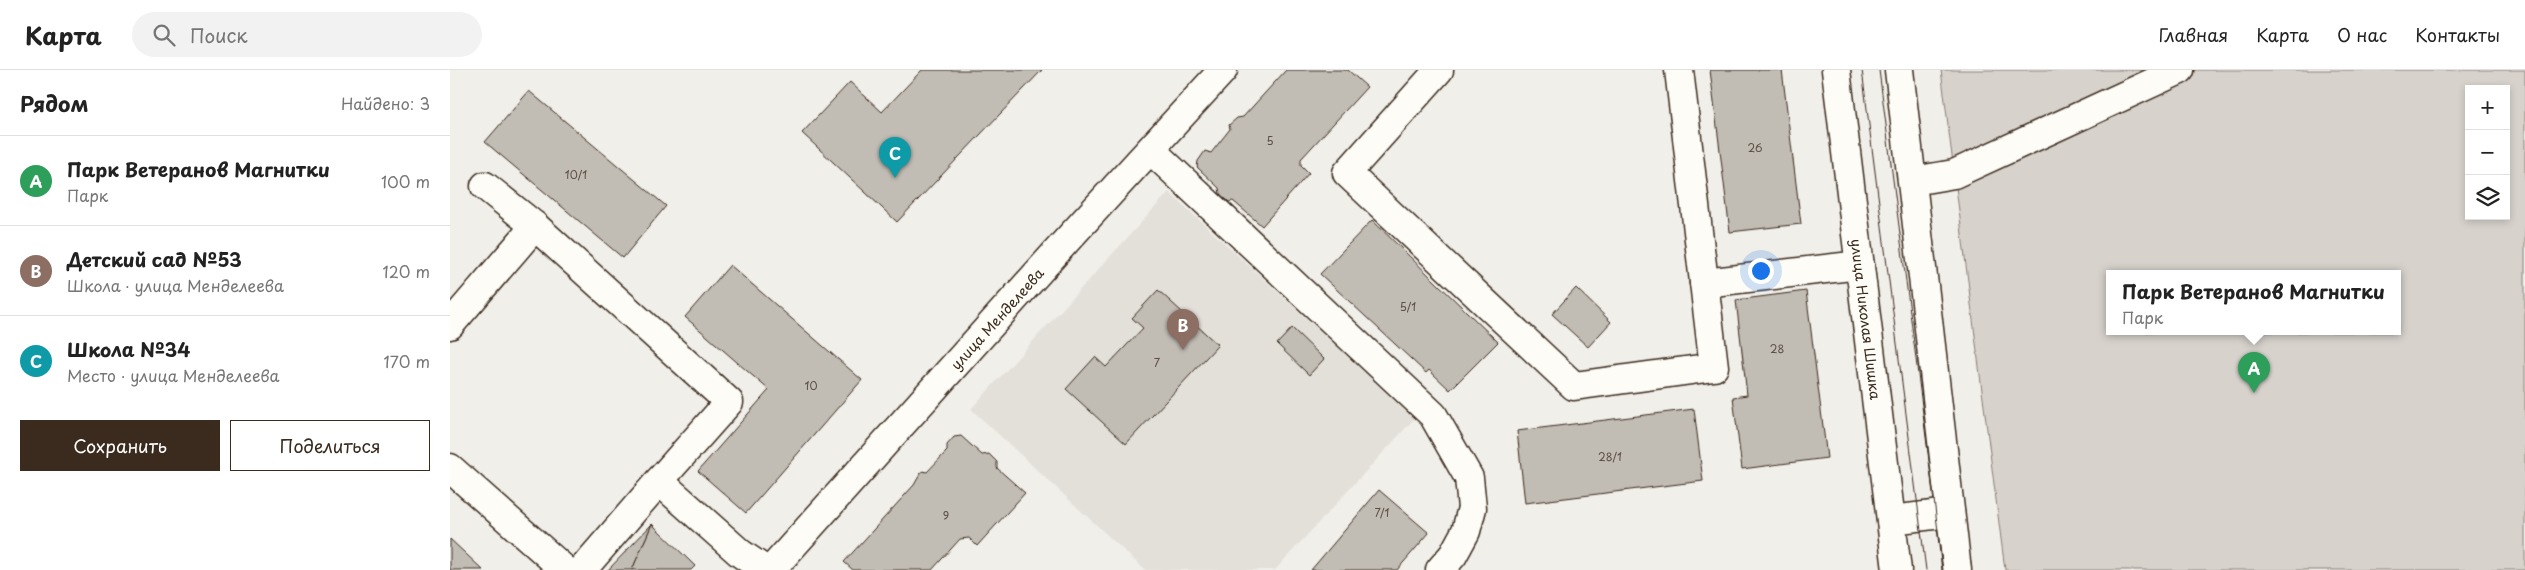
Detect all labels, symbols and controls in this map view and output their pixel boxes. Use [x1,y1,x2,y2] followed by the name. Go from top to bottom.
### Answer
[132,12,482,57] search box
[25,17,102,53] text: Карта
[150,21,178,49] icon: search
[190,21,248,49] text: Поиск
[2159,21,2228,48] text: Главная
[2256,21,2309,48] text: Карта
[2337,21,2387,48] text: О нас
[2415,21,2500,48] text: Контакты
[2465,85,2510,220] map controls
[2465,85,2510,130] button: +
[20,87,88,119] text: Рядом
[341,91,430,115] text: Найдено: 3
[2465,130,2510,175] button: −
[1266,132,1274,149] house number: 5
[879,137,911,178] pin: C
[1747,139,1763,156] house number: 26
[67,155,330,183] text: Парк Ветеранов Магнитки
[565,166,587,183] house number: 10/1
[30,169,42,193] text: A
[381,169,430,193] text: 100 m
[2465,175,2510,220] button: layers
[67,183,108,207] text: Парк
[1846,238,1887,401] street label: улица Николая Шишка
[67,245,242,273] text: Детский сад №53
[1748,258,1774,284] your location
[31,259,41,283] text: B
[383,259,430,283] text: 120 m
[945,263,1048,374] street label: улица Менделеева
[2106,270,2401,335] popup
[67,273,284,297] text: Школа · улица Менделеева
[2122,277,2385,305] text: Парк Ветеранов Магнитки
[1400,298,1416,315] house number: 5/1
[2122,305,2163,329] text: Парк
[1167,309,1199,350] pin: B
[67,335,190,363] text: Школа №34
[1770,340,1784,357] house number: 28
[30,349,42,373] text: C
[384,349,430,373] text: 170 m
[2238,352,2270,393] pin: A
[1154,354,1160,371] house number: 7
[67,363,280,387] text: Место · улица Менделеева
[805,377,817,394] house number: 10
[20,420,220,471] button: Сохранить
[230,420,430,471] button: Поделиться
[1598,448,1622,465] house number: 28/1
[1374,504,1390,521] house number: 7/1
[943,507,949,524] house number: 9

